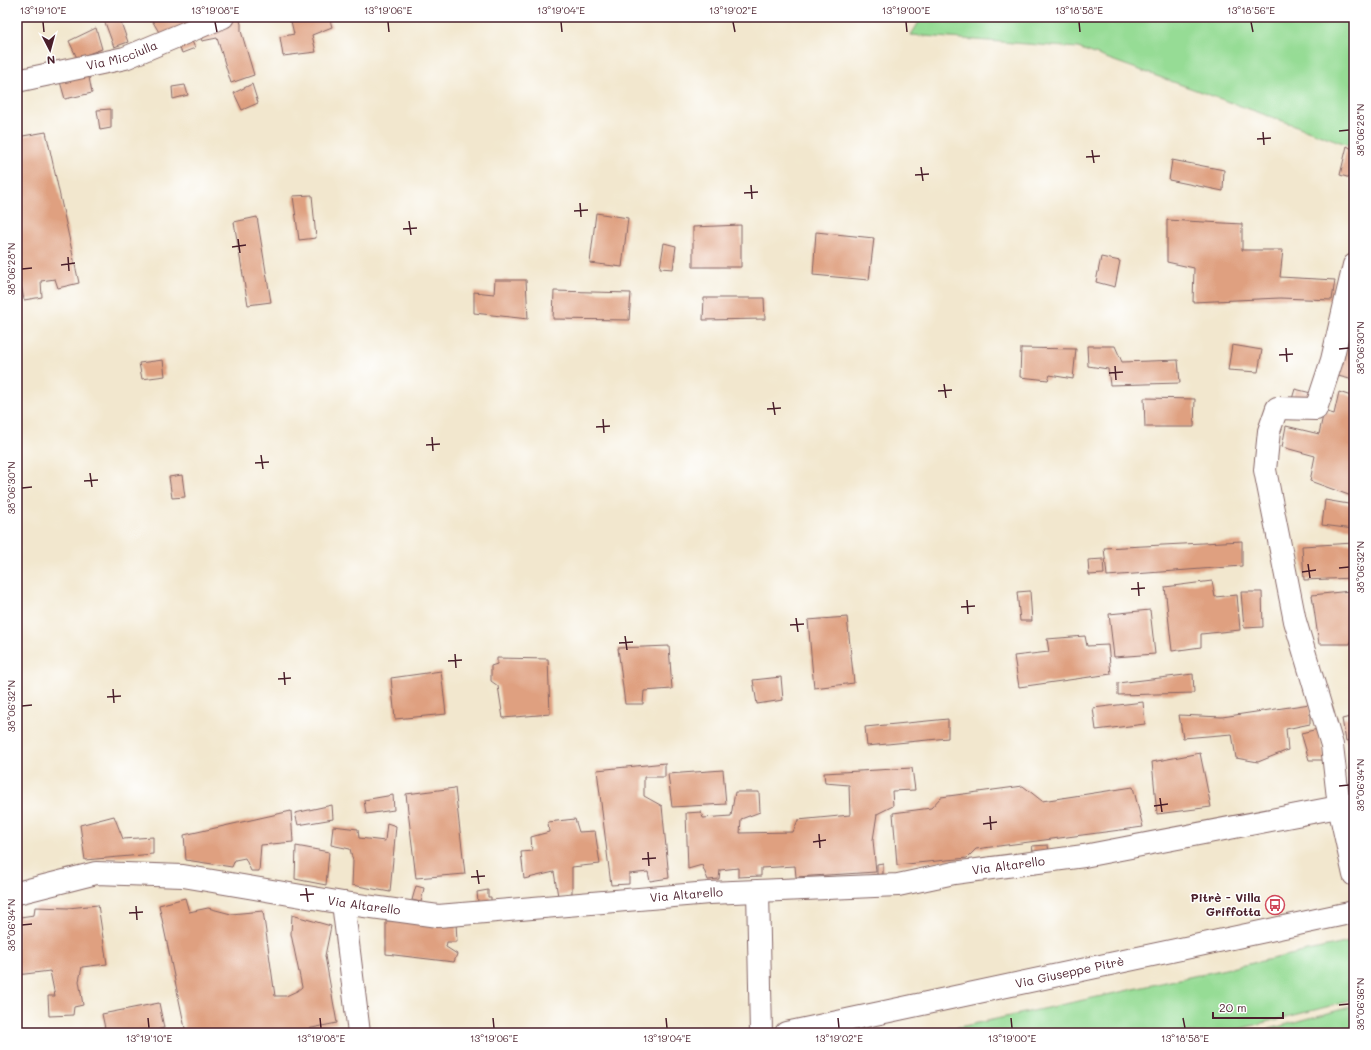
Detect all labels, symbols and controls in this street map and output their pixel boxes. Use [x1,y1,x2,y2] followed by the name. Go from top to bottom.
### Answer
[20,3,67,17] text: 13°19'10"E
[191,3,239,17] text: 13°19'08"E
[364,3,412,17] text: 13°19'06"E
[537,3,585,17] text: 13°19'04"E
[709,3,757,17] text: 13°19'02"E
[882,3,930,17] text: 13°19'00"E
[1055,3,1103,17] text: 13°18'58"E
[1227,3,1275,17] text: 13°18'56"E
[30,30,70,70] north arrow
[85,36,160,73] street label: Via Micciulla
[46,53,56,68] text: N
[1353,104,1367,156] text: 38°06'28"N
[4,243,18,295] text: 38°06'28"N
[1353,321,1367,375] text: 38°06'30"N
[4,461,18,515] text: 38°06'30"N
[1353,541,1367,593] text: 38°06'32"N
[4,680,18,732] text: 38°06'32"N
[1353,759,1367,811] text: 38°06'34"N
[971,852,1046,878] street label: Via Altarello
[649,883,723,905] street label: Via Altarello
[1190,889,1261,919] place label: Pitrè - Villa Griffotta
[327,892,402,918] street label: Via Altarello
[1264,894,1286,916] bus stop icon: Pitrè - Villa Griffotta
[4,899,18,951] text: 38°06'34"N
[1013,952,1125,991] street label: Via Giuseppe Pitrè
[1353,978,1367,1031] text: 38°06'36"N
[1213,994,1283,1020] scale bar
[1219,999,1247,1015] text: 20 m
[126,1031,173,1045] text: 13°19'10"E
[297,1031,345,1045] text: 13°19'08"E
[470,1031,518,1045] text: 13°19'06"E
[643,1031,691,1045] text: 13°19'04"E
[815,1031,863,1045] text: 13°19'02"E
[988,1031,1036,1045] text: 13°19'00"E
[1161,1031,1209,1045] text: 13°18'58"E

